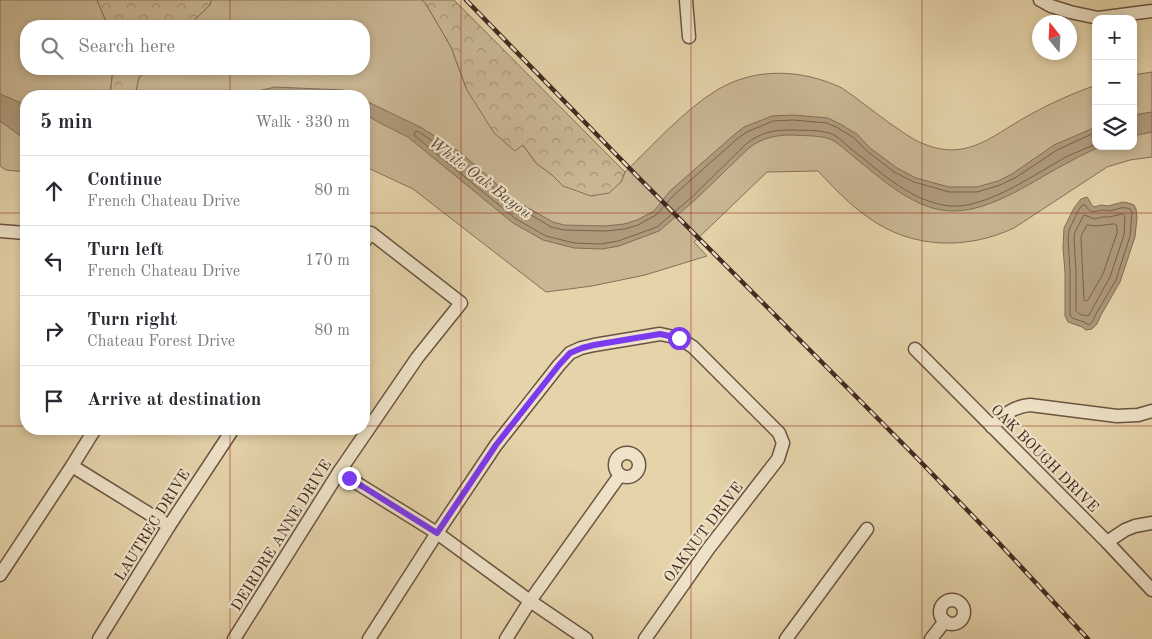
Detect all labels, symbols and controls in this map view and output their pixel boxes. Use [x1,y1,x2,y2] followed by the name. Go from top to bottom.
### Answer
[1032,15,1077,60] north arrow
[1092,15,1137,150] map controls
[1092,15,1137,60] button: +
[20,20,370,75] search box
[38,34,66,62] icon: search
[78,38,175,57] text: Search here
[1092,60,1137,105] button: −
[1092,105,1137,150] button: layers
[40,112,93,133] text: 5 min
[255,115,350,131] text: Walk · 330 m
[426,135,534,222] water label: White Oak Bayou
[87,171,162,190] text: Continue
[40,177,68,205] icon: ahead
[314,183,350,199] text: 80 m
[87,194,240,210] text: French Chateau Drive
[87,241,164,260] text: Turn left
[40,247,68,275] icon: left
[305,253,350,269] text: 170 m
[87,264,240,280] text: French Chateau Drive
[87,311,177,330] text: Turn right
[40,317,68,345] icon: right
[314,323,350,339] text: 80 m
[668,327,691,350] route start
[87,334,235,350] text: Chateau Forest Drive
[40,387,68,415] icon: arrive
[87,391,261,410] text: Arrive at destination
[987,402,1101,516] street label: OAK BOUGH DRIVE
[230,458,335,614] street label: DEIRDRE ANNE DRIVE
[113,467,194,584] street label: LAUTREC DRIVE
[338,467,361,490] route end
[662,480,747,586] street label: OAKNUT DRIVE

